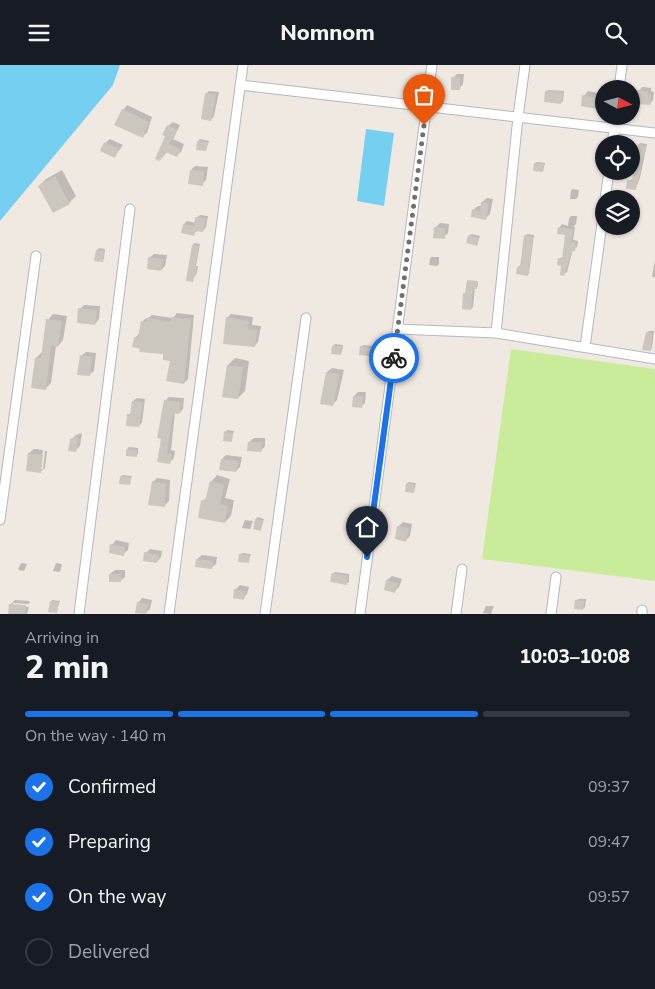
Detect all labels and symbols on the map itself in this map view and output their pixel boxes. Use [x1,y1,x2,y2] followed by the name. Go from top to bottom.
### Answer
[403,74,445,125] pin
[595,80,640,125] north arrow
[369,333,419,383] courier
[346,506,388,557] pin

